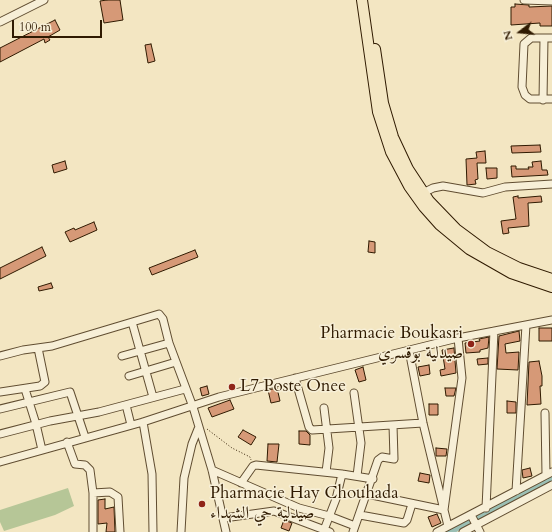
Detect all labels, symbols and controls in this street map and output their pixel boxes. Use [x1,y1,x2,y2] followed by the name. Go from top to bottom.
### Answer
[14,12,104,38] scale bar
[500,12,540,52] north arrow
[19,19,51,35] text: 100 m
[499,29,517,42] text: N
[320,324,463,364] place label: Pharmacie Boukasri صيدلية بوقسري
[466,339,476,349] marker: Pharmacie Boukasri صيدلية بوقسري
[240,377,346,397] place label: L7 Poste Onee
[227,382,237,392] marker: L7 Poste Onee
[210,484,398,524] place label: Pharmacie Hay Chouhada صيدلية حي الشهداء
[197,499,207,509] marker: Pharmacie Hay Chouhada صيدلية حي الشهداء

